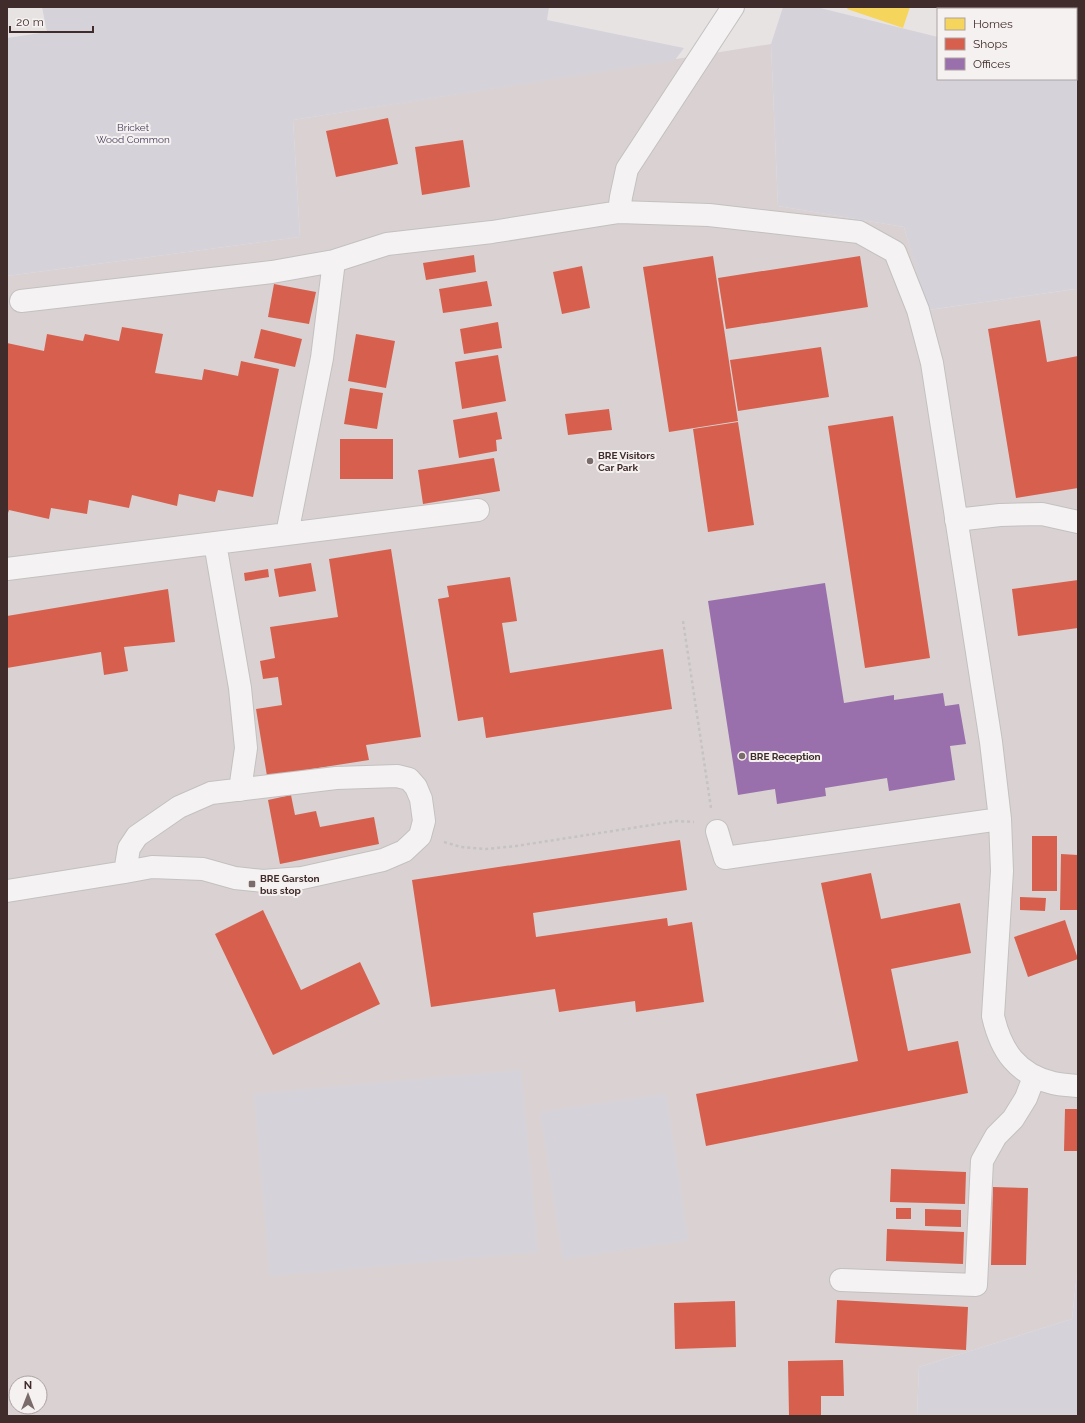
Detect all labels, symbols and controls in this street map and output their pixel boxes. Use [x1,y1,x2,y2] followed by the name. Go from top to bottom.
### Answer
[10,8,93,34] scale bar
[937,8,1077,80] legend
[16,15,44,29] text: 20 m
[973,17,1013,31] text: Homes
[973,37,1008,51] text: Shops
[973,57,1010,71] text: Offices
[96,122,170,145] park label: Bricket Wood Common
[598,450,655,473] place label: BRE Visitors Car Park
[585,456,595,466] marker: BRE Visitors Car Park
[737,751,747,761] marker: BRE Reception
[750,751,821,762] place label: BRE Reception
[260,873,320,896] place label: BRE Garston bus stop
[247,879,257,889] marker: BRE Garston bus stop
[8,1375,48,1415] north arrow
[24,1379,32,1392] text: N

